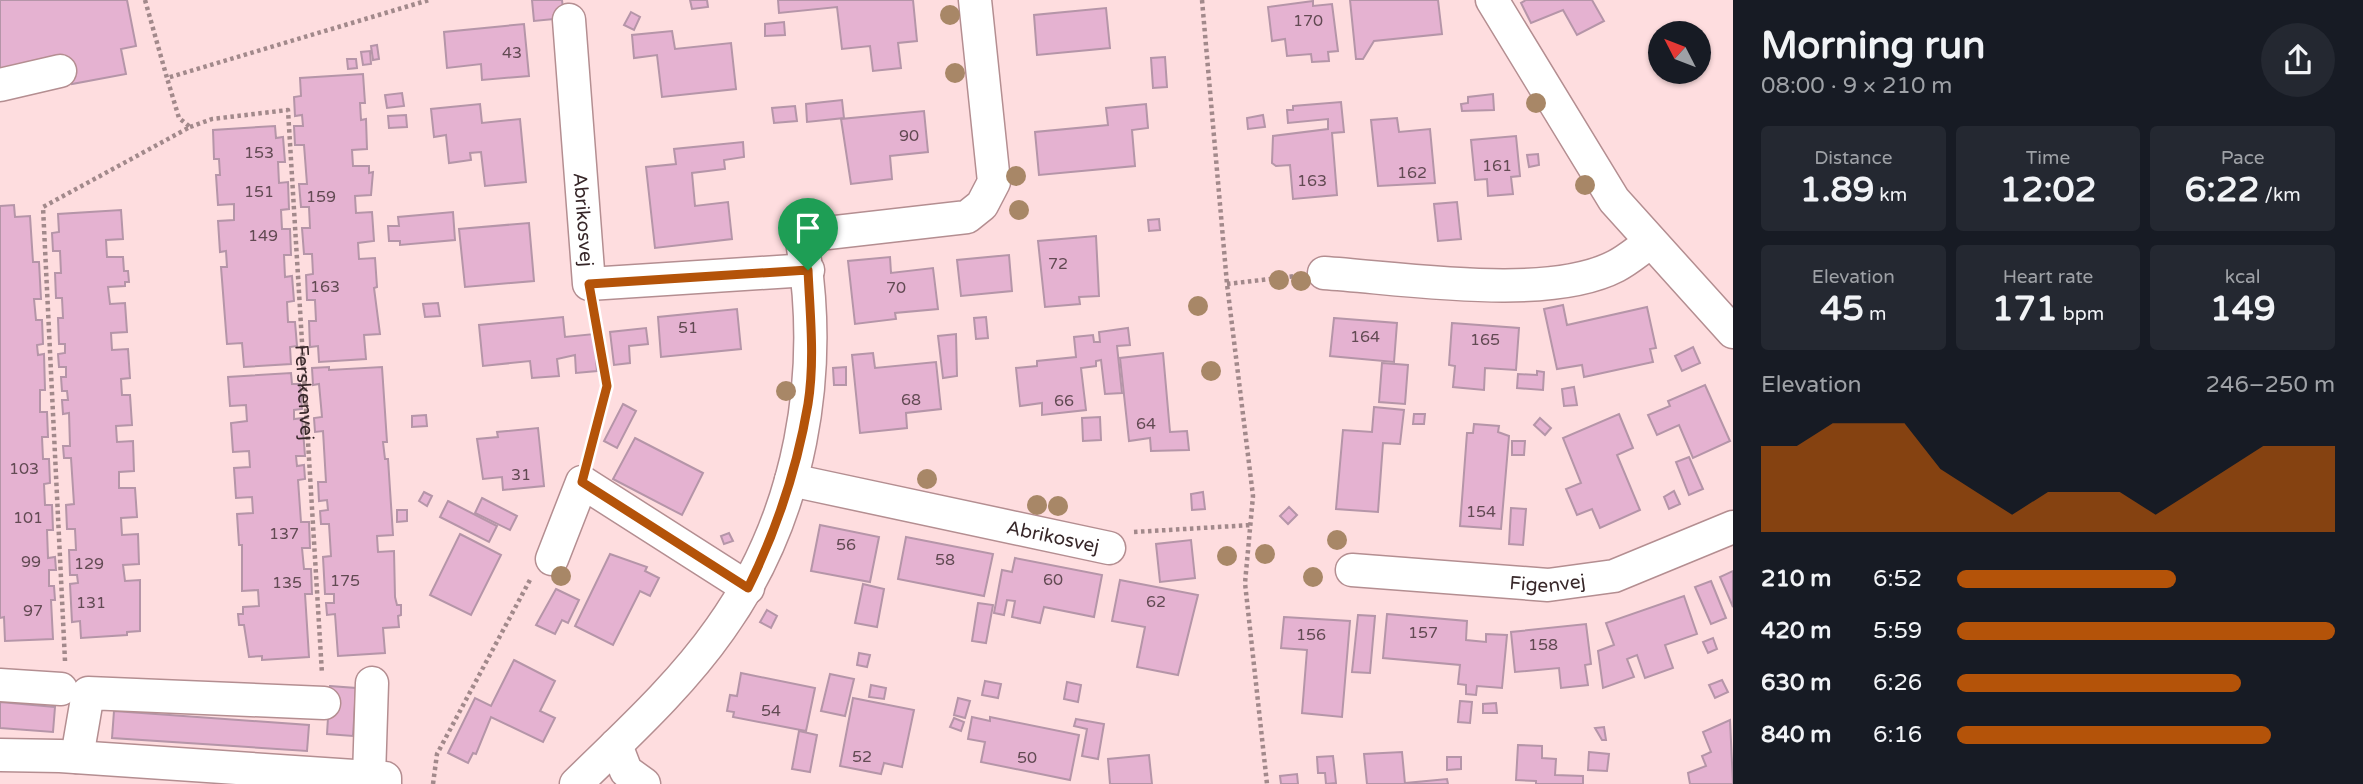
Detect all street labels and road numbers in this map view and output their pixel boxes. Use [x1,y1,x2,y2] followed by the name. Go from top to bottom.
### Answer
[569,172,598,267] street label: Abrikosvej
[290,344,318,441] street label: Ferskenvej
[1004,516,1101,558] street label: Abrikosvej
[1509,570,1587,597] street label: Figenvej

